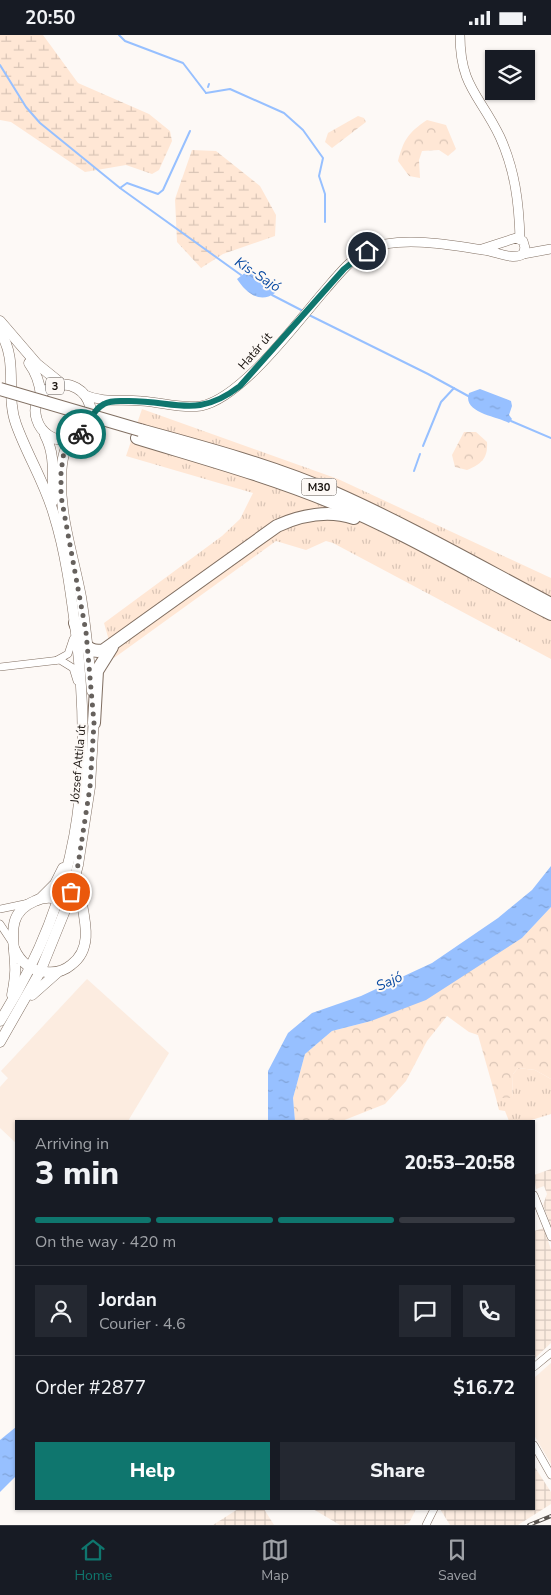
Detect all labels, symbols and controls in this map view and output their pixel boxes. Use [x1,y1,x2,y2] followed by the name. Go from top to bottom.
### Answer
[25,5,75,31] text: 20:50
[485,50,535,100] map controls
[485,50,535,100] button: layers
[346,230,388,272] pin
[353,237,381,265] icon: home
[231,252,285,297] water label: Kis-Sajó
[234,328,276,373] street label: Határ út
[46,377,64,395] road number: 3
[56,409,106,459] courier
[67,420,95,448] icon: bike
[302,479,336,496] road number: M30
[67,723,89,805] street label: József Attila út
[50,871,92,913] pin
[57,878,85,906] icon: bag
[373,967,406,996] water label: Sajó
[35,1133,109,1155] text: Arriving in
[404,1150,515,1176] text: 20:53–20:58
[35,1152,119,1195] text: 3 min
[35,1231,176,1253] text: On the way · 420 m
[35,1285,87,1337] button: person
[399,1285,451,1337] button: chat
[463,1285,515,1337] button: phone
[99,1287,157,1313] text: Jordan
[99,1313,185,1335] text: Courier · 4.6
[35,1375,146,1401] text: Order #2877
[453,1375,515,1401] text: $16.72
[35,1442,270,1500] button: Help
[280,1442,515,1500] button: Share
[74,1536,112,1585] tab: Home
[261,1536,289,1585] tab: Map
[438,1536,477,1585] tab: Saved

